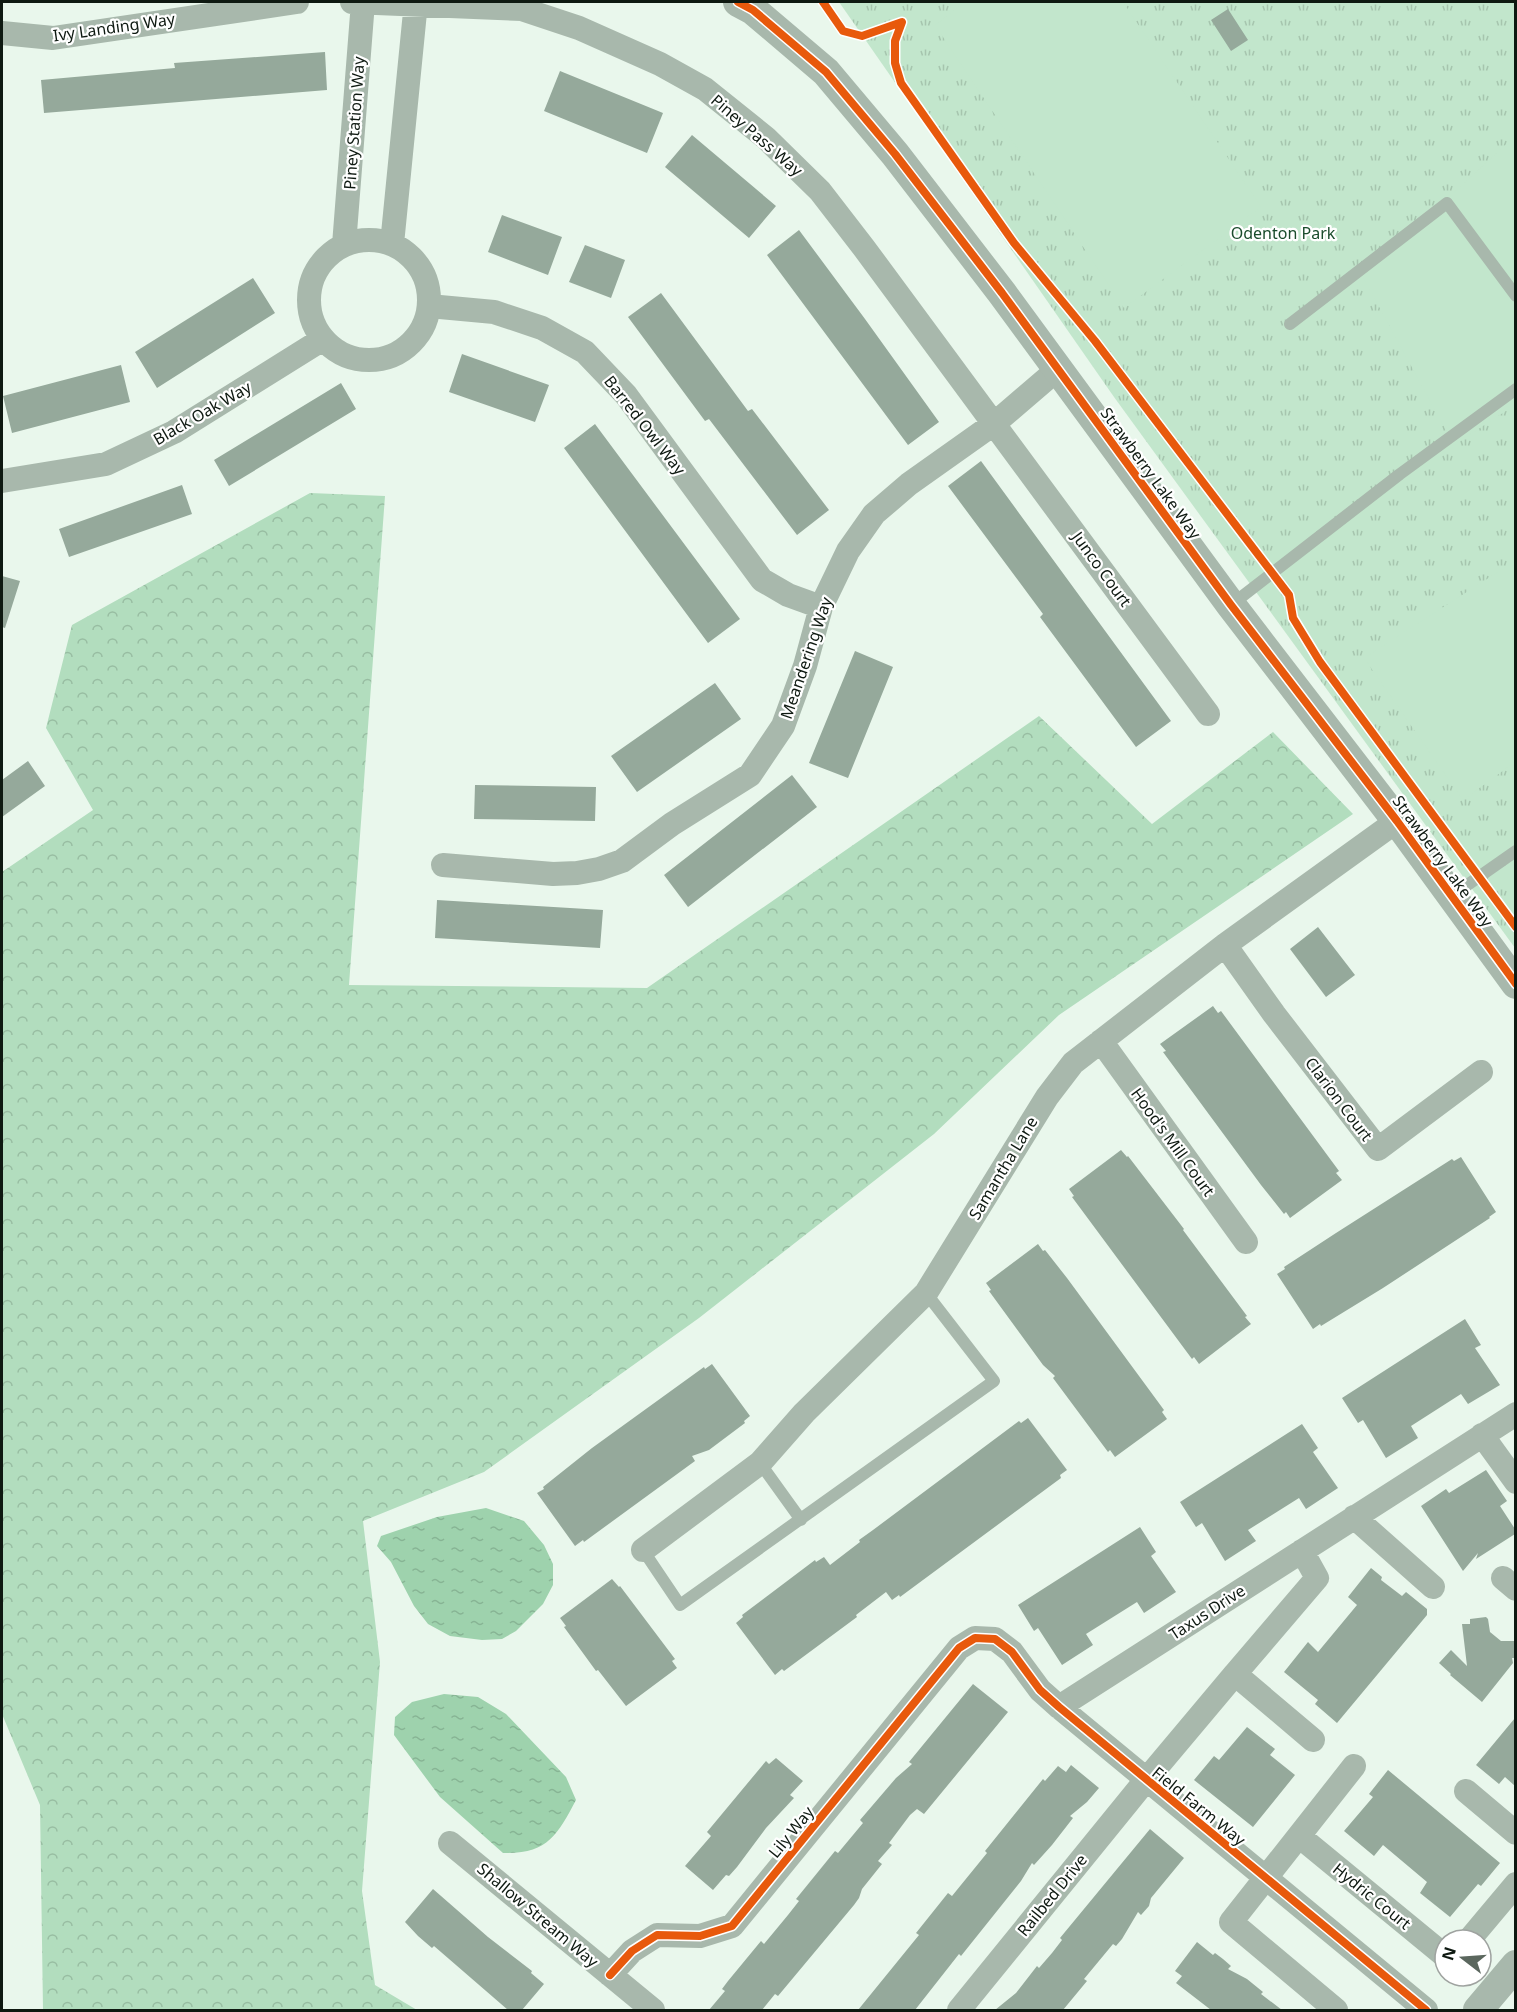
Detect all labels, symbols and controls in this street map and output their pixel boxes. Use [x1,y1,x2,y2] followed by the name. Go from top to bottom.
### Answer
[52,7,177,46] street label: Ivy Landing Way
[338,55,370,190] street label: Piney Station Way
[707,89,808,181] street label: Piney Pass Way
[1231,222,1336,244] park label: Odenton Park
[599,371,691,480] street label: Barred Owl Way
[149,376,256,450] street label: Black Oak Way
[1096,403,1207,544] street label: Strawberry Lake Way
[1066,525,1137,611] street label: Junco Court
[775,593,837,722] street label: Meandering Way
[1388,791,1499,932] street label: Strawberry Lake Way
[1300,1053,1378,1146] street label: Clarion Court
[1126,1083,1220,1201] street label: Hood's Mill Court
[964,1112,1042,1224] street label: Samantha Lane
[1165,1579,1249,1645] street label: Taxus Drive
[1148,1761,1251,1851] street label: Field Farm Way
[763,1801,819,1862] street label: Lily Way
[1012,1849,1092,1941] street label: Railbed Drive
[473,1858,604,1973] street label: Shallow Stream Way
[1328,1858,1416,1934] street label: Hydric Court
[1433,1928,1493,1988] north arrow
[1436,1944,1461,1963] text: N

